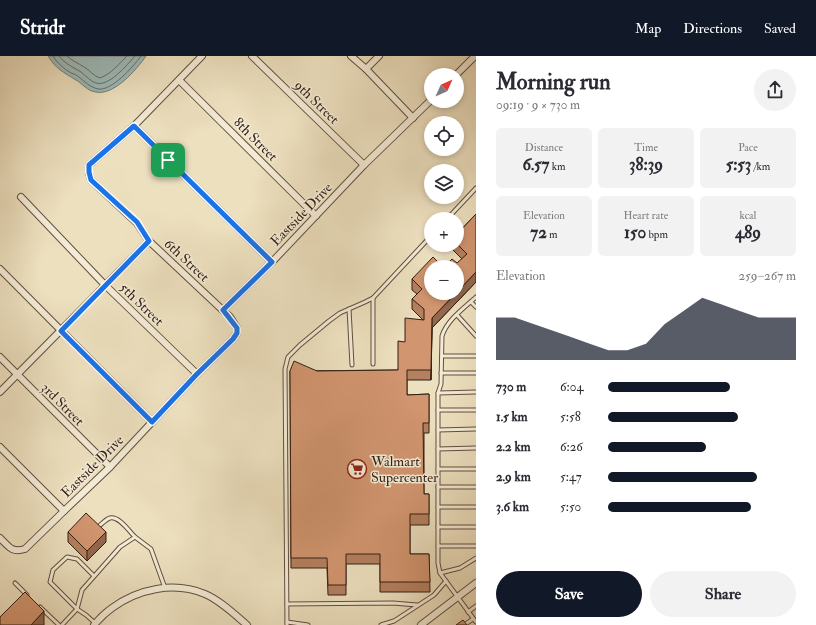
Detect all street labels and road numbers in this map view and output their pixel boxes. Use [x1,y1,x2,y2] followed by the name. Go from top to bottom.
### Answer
[290,76,343,128] street label: 9th Street
[230,114,281,165] street label: 8th Street
[267,179,336,250] street label: Eastside Drive
[161,235,213,286] street label: 6th Street
[116,279,168,330] street label: 5th Street
[38,379,88,430] street label: 3rd Street
[58,431,127,501] street label: Eastside Drive

